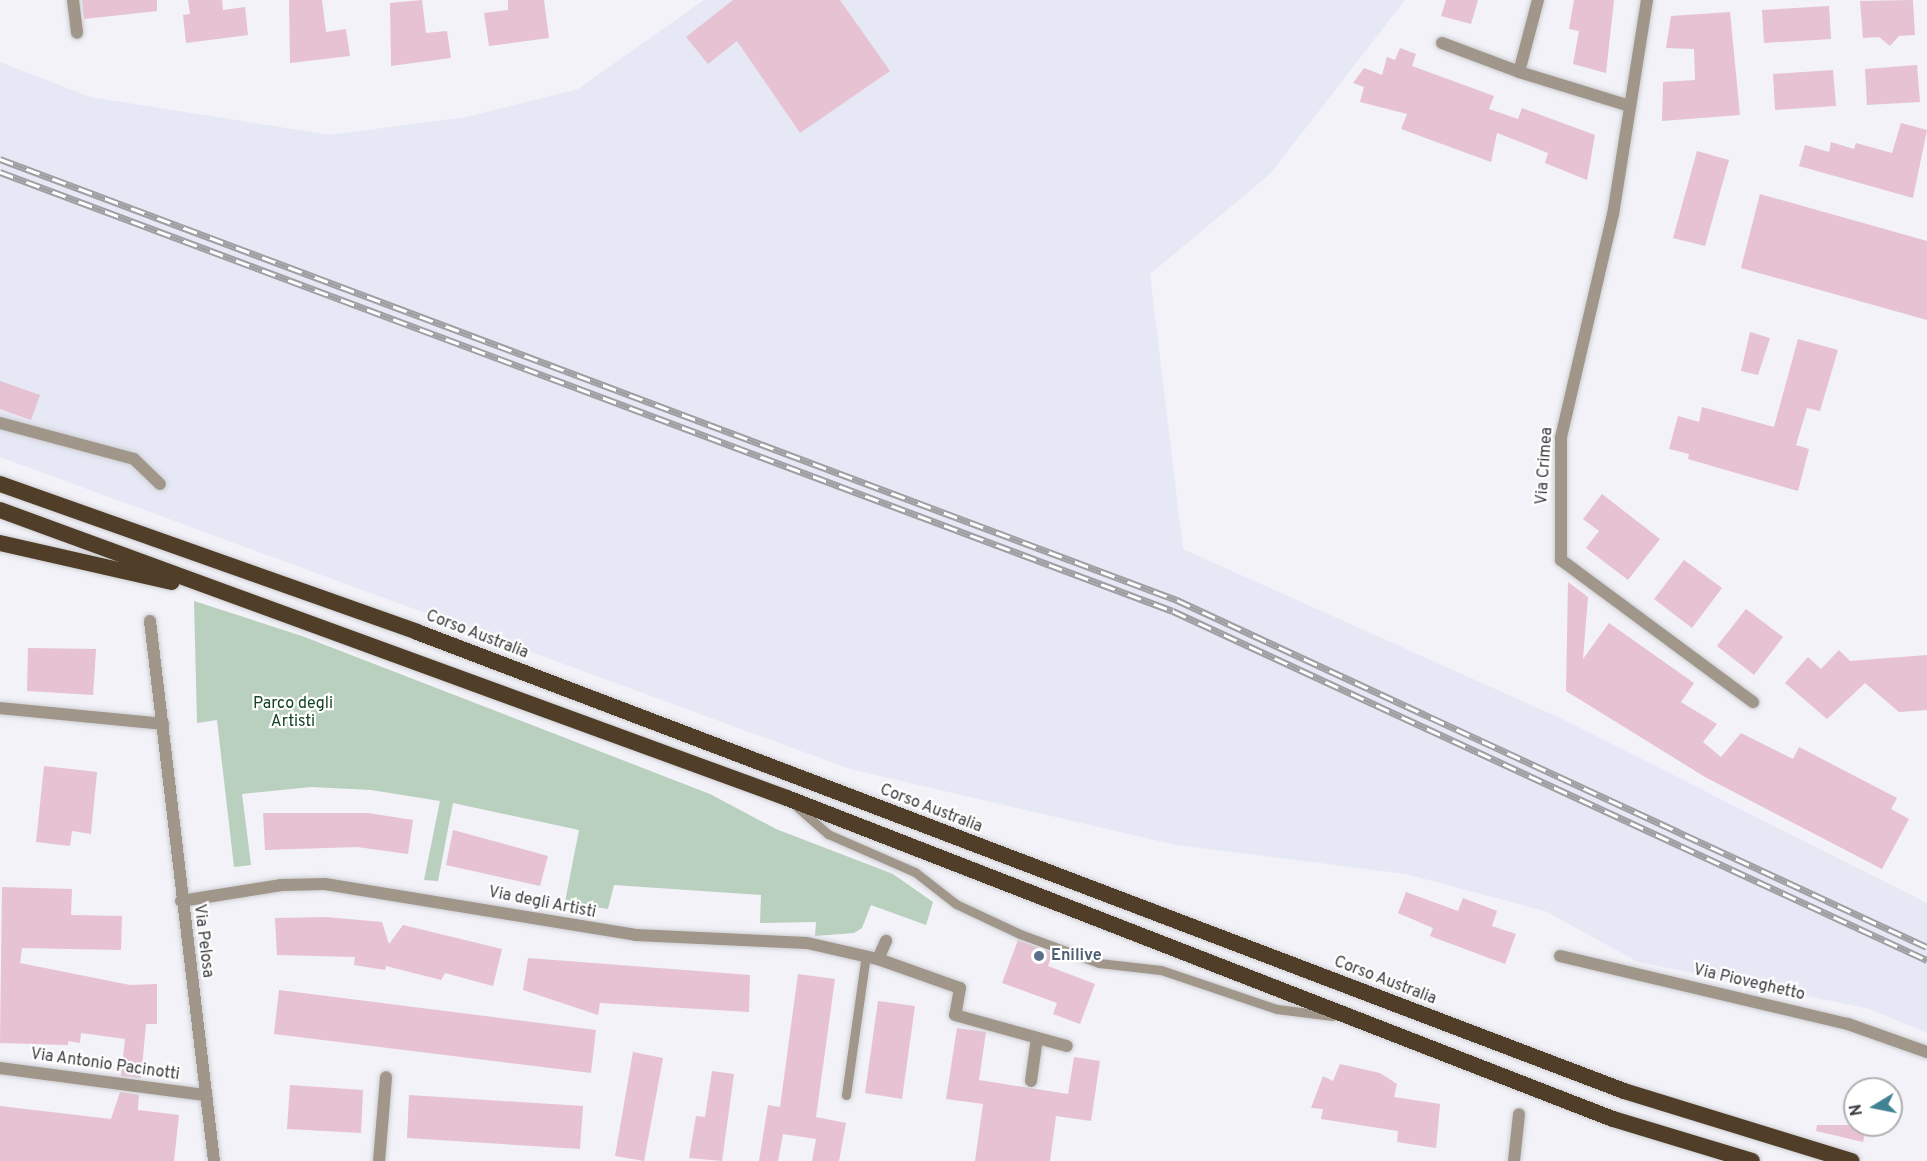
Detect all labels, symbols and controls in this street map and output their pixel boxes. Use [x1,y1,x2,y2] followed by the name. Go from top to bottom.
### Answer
[1533,426,1557,506] street label: Via Crimea
[423,607,531,663] street label: Corso Australia
[253,694,333,732] park label: Parco degli Artisti
[877,781,985,837] street label: Corso Australia
[486,883,598,923] street label: Via degli Artisti
[189,903,217,979] street label: Via Pelosa
[1051,946,1102,966] place label: Enilive
[1032,949,1046,963] marker: Enilive
[1331,953,1439,1009] street label: Corso Australia
[1691,961,1807,1005] street label: Via Pioveghetto
[29,1045,181,1085] street label: Via Antonio Pacinotti
[1843,1077,1903,1137] north arrow
[1846,1102,1868,1117] text: N

